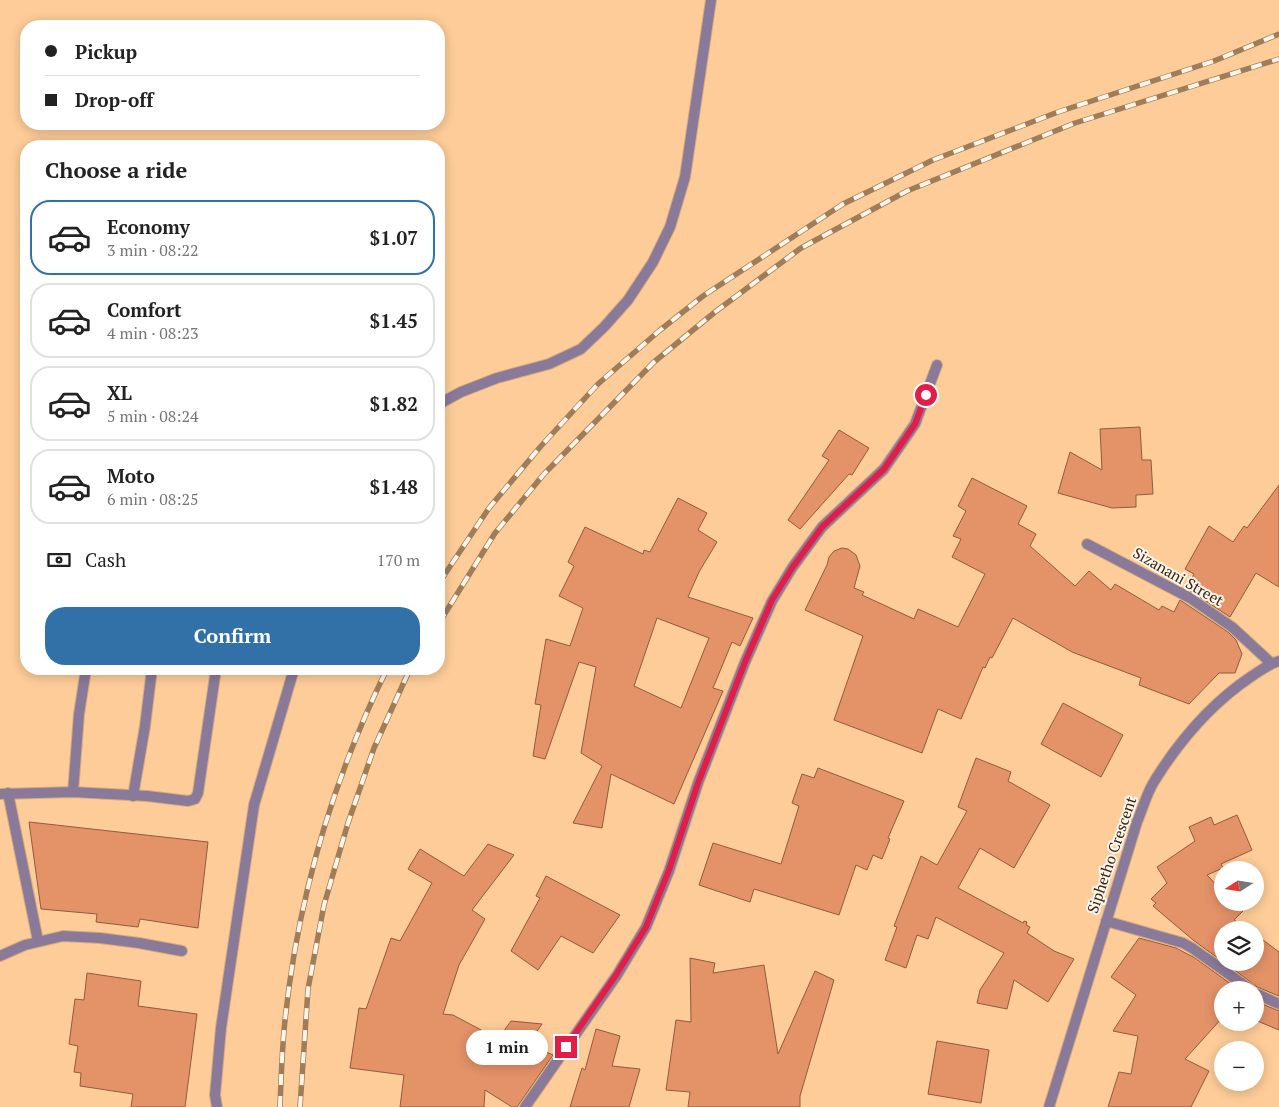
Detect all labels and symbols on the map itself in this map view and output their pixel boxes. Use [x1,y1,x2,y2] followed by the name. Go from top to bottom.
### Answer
[915,384,937,406] route start
[1130,542,1228,610] street label: Sizanani Street
[1082,793,1140,916] street label: Siphetho Crescent
[1214,861,1264,911] north arrow
[466,1030,548,1064] callout: 1 min
[555,1036,577,1058] route end

